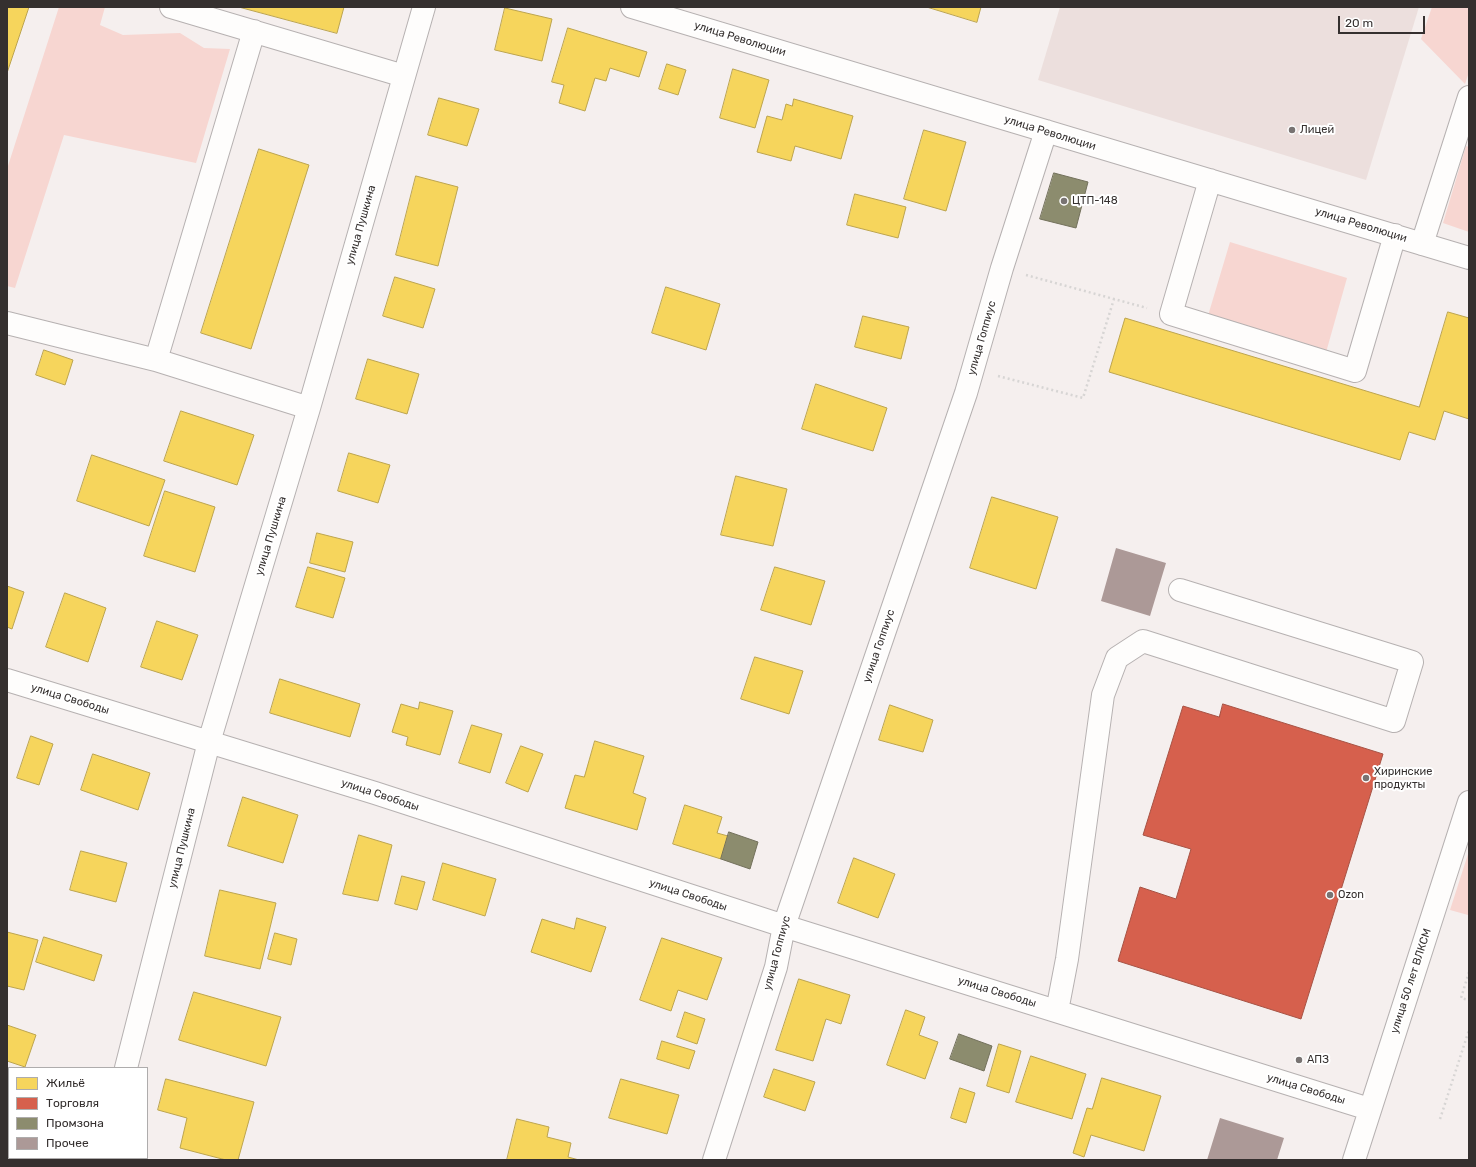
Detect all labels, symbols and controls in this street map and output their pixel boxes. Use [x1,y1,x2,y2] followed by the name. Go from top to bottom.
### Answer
[1340,8,1427,34] scale bar
[1345,16,1373,30] text: 20 m
[693,19,787,59] street label: улица Революции
[1003,113,1097,153] street label: улица Революции
[1300,123,1334,137] place label: Лицей
[1287,125,1297,135] marker: Лицей
[343,184,379,266] street label: улица Пушкина
[1072,194,1118,208] place label: ЦТП-148
[1059,196,1069,206] marker: ЦТП-148
[1314,205,1408,245] street label: улица Революции
[965,299,999,377] street label: улица Гоппиус
[253,495,289,577] street label: улица Пушкина
[860,608,898,684] street label: улица Гоппиус
[29,681,111,717] street label: улица Свободы
[1374,765,1432,791] place label: Хиринские продукты
[1361,773,1371,783] marker: Хиринские продукты
[339,776,421,814] street label: улица Свободы
[166,807,198,889] street label: улица Пушкина
[647,876,729,914] street label: улица Свободы
[1338,888,1364,902] place label: Ozon
[1325,890,1335,900] marker: Ozon
[761,914,793,992] street label: улица Гоппиус
[1388,927,1434,1035] street label: улица 50 лет ВЛКСМ
[956,974,1038,1010] street label: улица Свободы
[1307,1053,1329,1067] place label: АПЗ
[1294,1055,1304,1065] marker: АПЗ
[8,1067,148,1159] legend
[1265,1071,1347,1107] street label: улица Свободы
[46,1076,85,1090] text: Жильё
[46,1096,99,1110] text: Торговля
[46,1116,104,1130] text: Промзона
[46,1136,89,1150] text: Прочее

